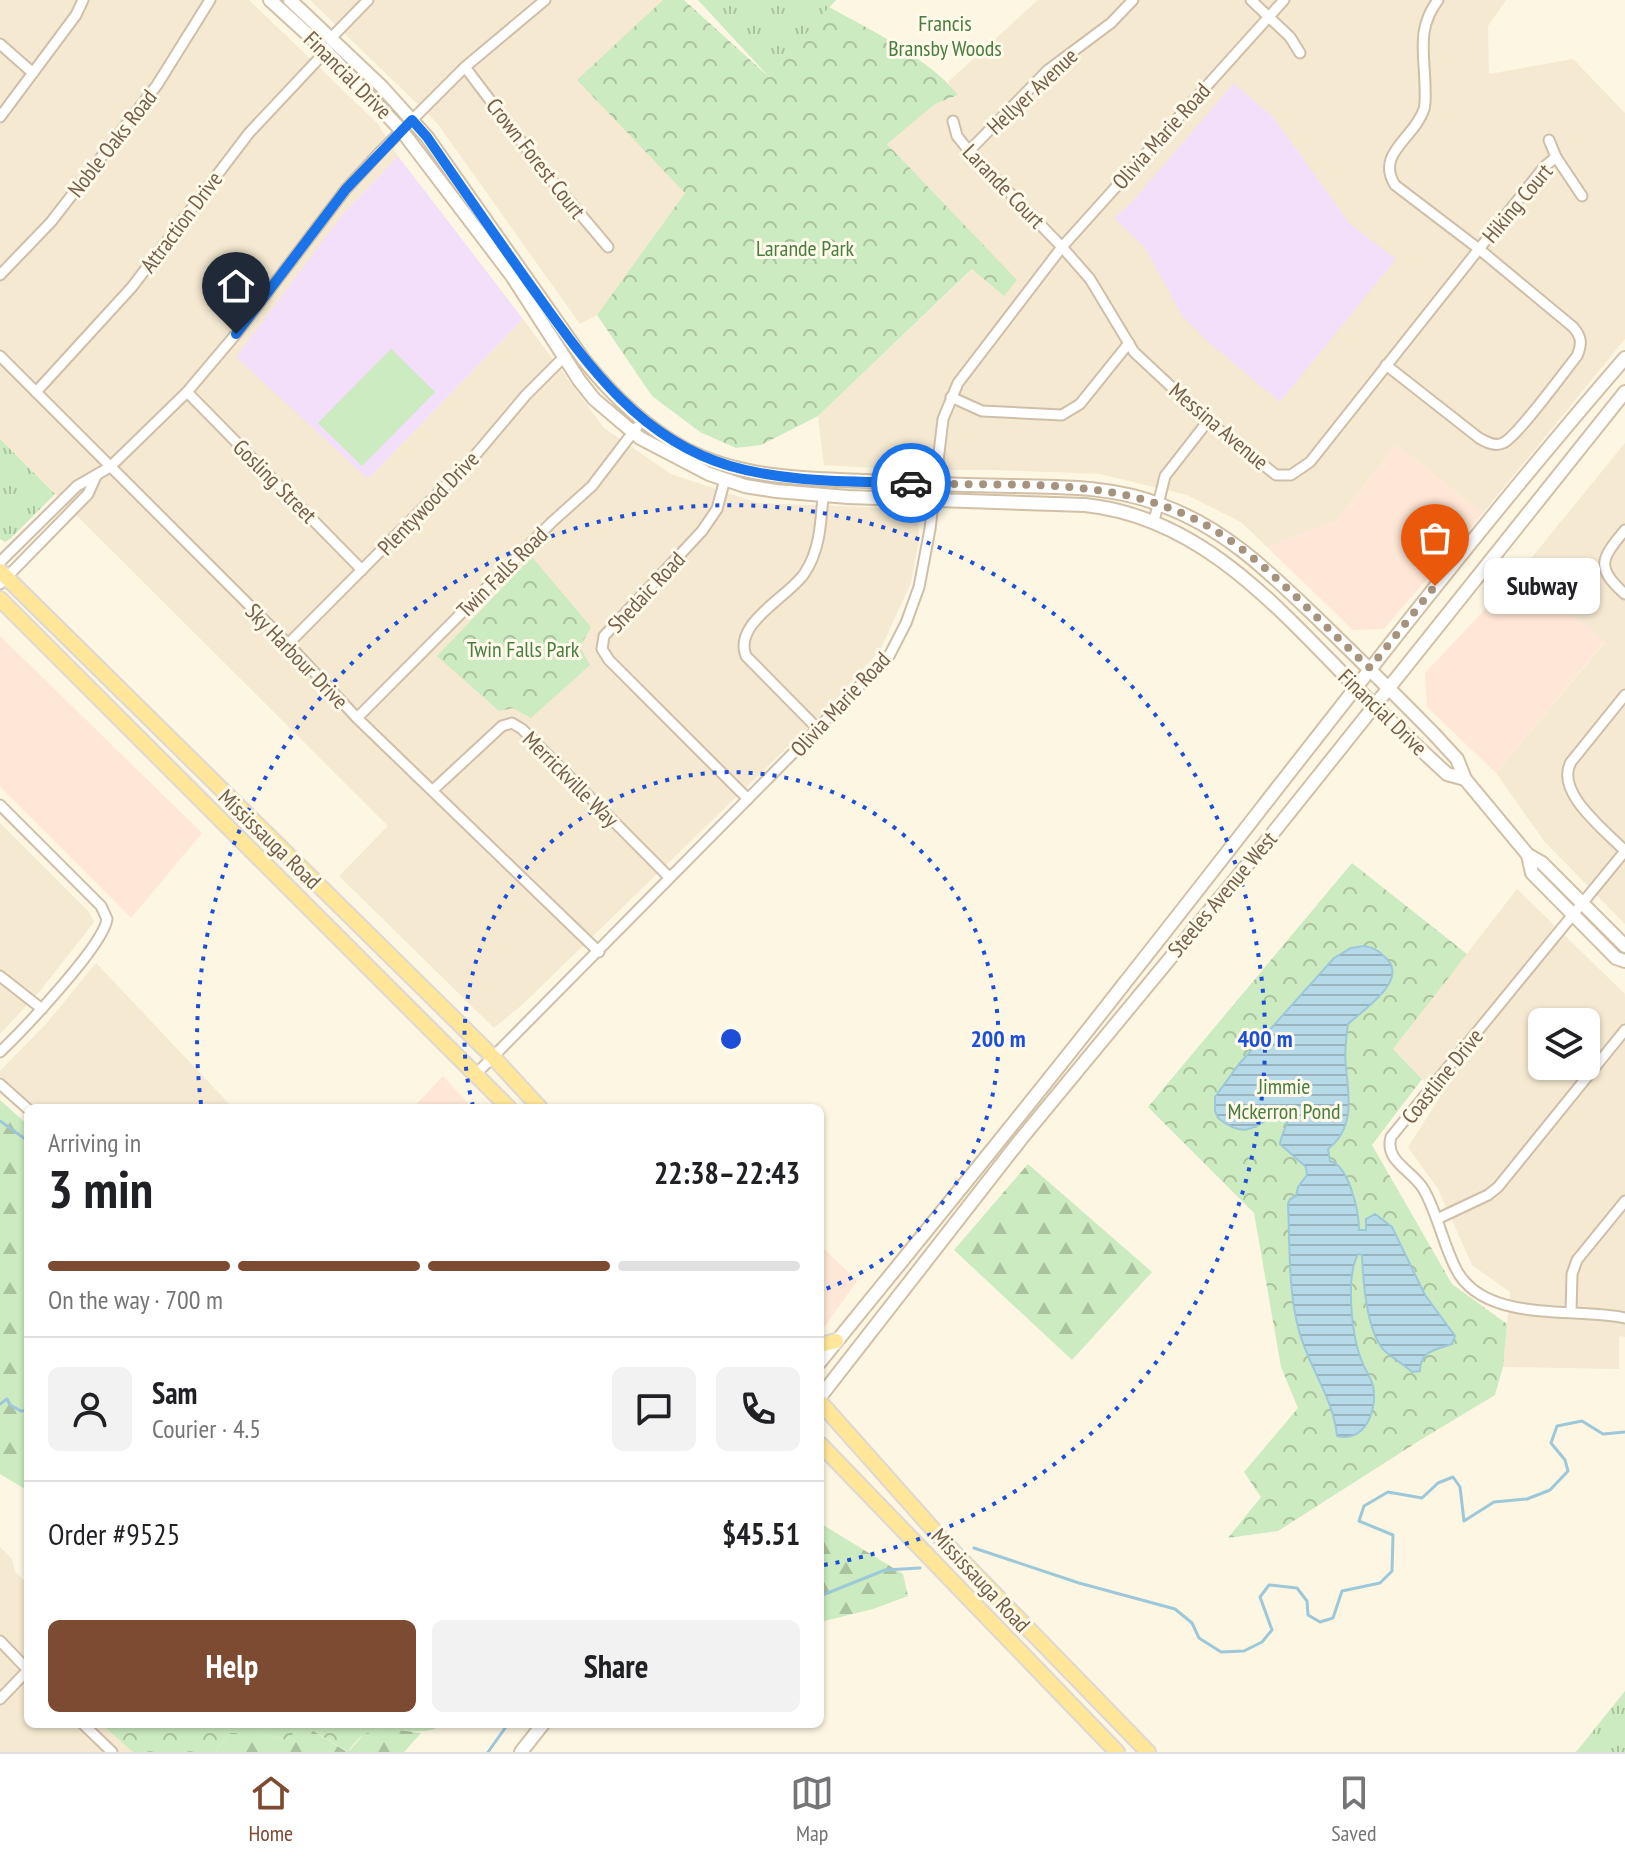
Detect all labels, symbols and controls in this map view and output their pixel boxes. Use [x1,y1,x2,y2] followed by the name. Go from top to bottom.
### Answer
[888,9,1002,62] park label: Francis Bransby Woods
[298,25,398,125] street label: Financial Drive
[981,42,1083,140] street label: Hellyer Avenue
[1106,77,1216,195] street label: Olivia Marie Road
[61,84,163,202] street label: Noble Oaks Road
[480,92,592,224] street label: Crown Forest Court
[957,138,1051,234] street label: Larande Court
[1476,158,1558,248] street label: Hiking Court
[134,166,228,278] street label: Attraction Drive
[756,234,855,262] park label: Larande Park
[202,252,270,334] pin
[214,264,258,308] icon: home
[1164,376,1274,476] street label: Messina Avenue
[227,433,323,529] street label: Gosling Street
[871,443,951,523] courier
[371,445,485,561] street label: Plentywood Drive
[889,461,933,505] icon: car
[1401,504,1469,586] pin
[1413,516,1457,560] icon: bag
[451,521,553,623] street label: Twin Falls Road
[601,546,691,638] street label: Shedaic Road
[1483,558,1599,614] callout: Subway
[1507,569,1577,602] text: Subway
[240,597,354,715] street label: Sky Harbour Drive
[467,635,580,663] park label: Twin Falls Park
[784,646,896,762] street label: Olivia Marie Road
[1333,663,1433,761] street label: Financial Drive
[517,725,625,833] street label: Merrickville Way
[213,783,327,895] street label: Mississauga Road
[1161,825,1283,963] street label: Steeles Avenue West
[1528,1008,1600,1080] map controls
[1528,1008,1600,1080] button: layers
[970,1023,1026,1054] text: 200 m
[1237,1023,1293,1054] text: 400 m
[1395,1023,1489,1129] street label: Coastline Drive
[717,1025,745,1053] centre of rings
[1227,1072,1341,1125] park label: Jimmie Mckerron Pond
[48,1126,141,1159] text: Arriving in
[654,1153,800,1192] text: 22:38–22:43
[48,1155,153,1222] text: 3 min
[48,1283,223,1316] text: On the way · 700 m
[48,1367,132,1451] button: person
[612,1367,696,1451] button: chat
[716,1367,800,1451] button: phone
[152,1373,197,1412] text: Sam
[152,1412,261,1445] text: Courier · 4.5
[48,1514,180,1553] text: Order #9525
[722,1514,800,1553] text: $45.51
[926,1522,1036,1638] street label: Mississauga Road
[48,1620,416,1712] button: Help
[432,1620,800,1712] button: Share
[248,1771,293,1847] tab: Home
[790,1771,834,1847] tab: Map
[1331,1771,1377,1847] tab: Saved

